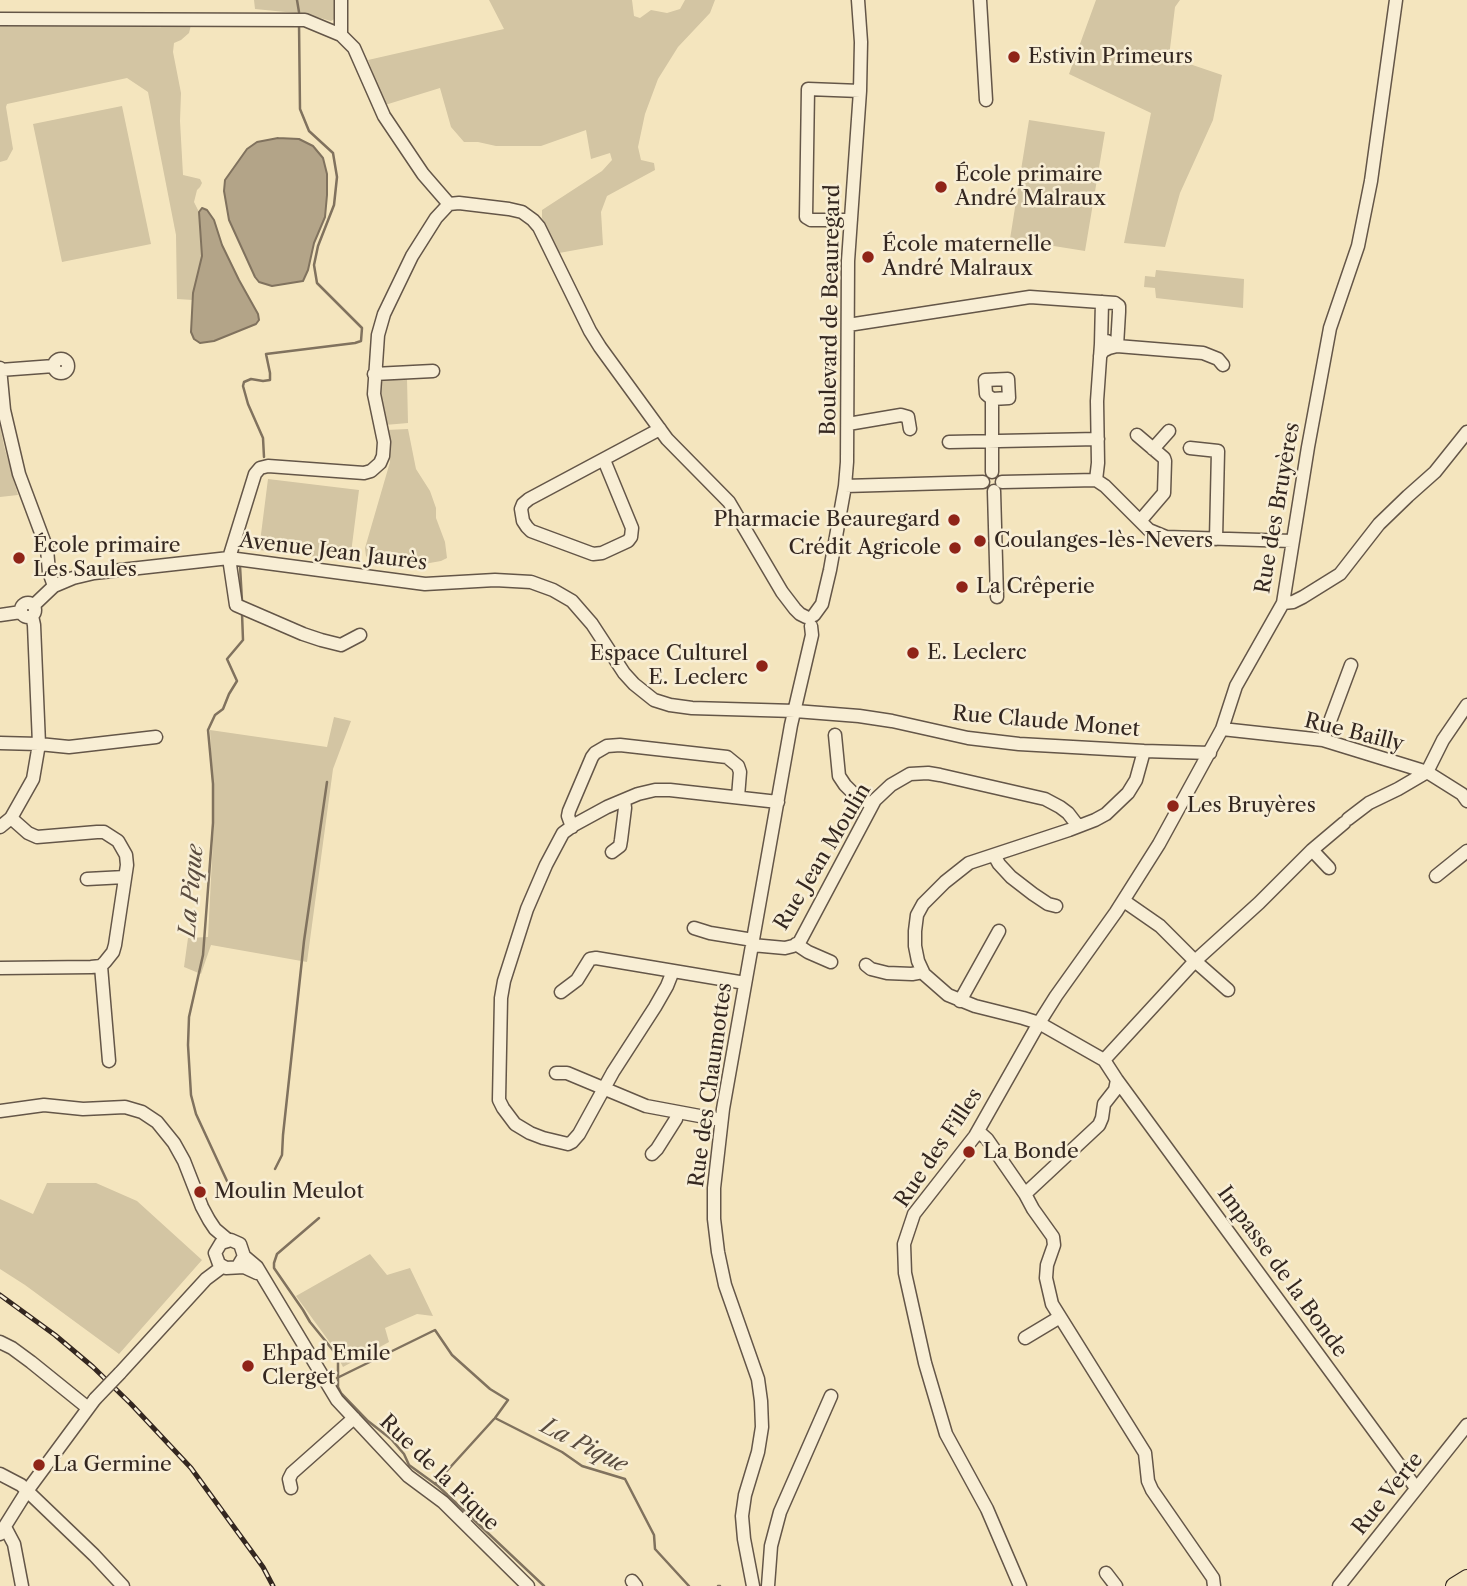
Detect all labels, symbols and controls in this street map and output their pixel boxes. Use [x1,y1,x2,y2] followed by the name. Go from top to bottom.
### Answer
[1028,44,1193,70] place label: Estivin Primeurs
[1006,49,1022,65] marker: Estivin Primeurs
[955,162,1106,212] place label: École primaire André Malraux
[933,179,949,195] marker: École primaire André Malraux
[816,184,846,436] street label: Boulevard de Beauregard
[882,232,1052,282] place label: École maternelle André Malraux
[860,249,876,265] marker: École maternelle André Malraux
[1251,420,1305,596] street label: Rue des Bruyères
[713,507,940,533] place label: Pharmacie Beauregard
[946,512,962,528] marker: Pharmacie Beauregard
[237,528,429,576] street label: Avenue Jean Jaurès
[994,528,1213,554] place label: Coulanges-lès-Nevers
[33,533,181,583] place label: École primaire Les Saules
[972,533,988,549] marker: Coulanges-lès-Nevers
[789,535,941,561] place label: Crédit Agricole
[947,540,963,556] marker: Crédit Agricole
[11,550,27,566] marker: École primaire Les Saules
[976,574,1095,600] place label: La Crêperie
[954,579,970,595] marker: La Crêperie
[927,640,1027,666] place label: E. Leclerc
[590,641,748,691] place label: Espace Culturel E. Leclerc
[905,645,921,661] marker: E. Leclerc
[754,658,770,674] marker: Espace Culturel E. Leclerc
[951,701,1141,743] street label: Rue Claude Monet
[1302,708,1406,758] street label: Rue Bailly
[769,779,877,935] street label: Rue Jean Moulin
[1187,793,1316,819] place label: Les Bruyères
[1165,798,1181,814] marker: Les Bruyères
[174,843,210,939] water label: La Pique
[684,981,738,1189] street label: Rue des Chaumottes
[890,1084,988,1212] street label: Rue des Filles
[983,1139,1079,1165] place label: La Bonde
[961,1144,977,1160] marker: La Bonde
[214,1179,364,1205] place label: Moulin Meulot
[1211,1181,1353,1363] street label: Impasse de la Bonde
[192,1184,208,1200] marker: Moulin Meulot
[262,1341,390,1391] place label: Ehpad Emile Clerget
[240,1358,256,1374] marker: Ehpad Emile Clerget
[374,1410,504,1536] street label: Rue de la Pique
[536,1412,632,1480] water label: La Pique
[1347,1448,1429,1540] street label: Rue Verte
[53,1452,172,1478] place label: La Germine
[31,1457,47,1473] marker: La Germine

